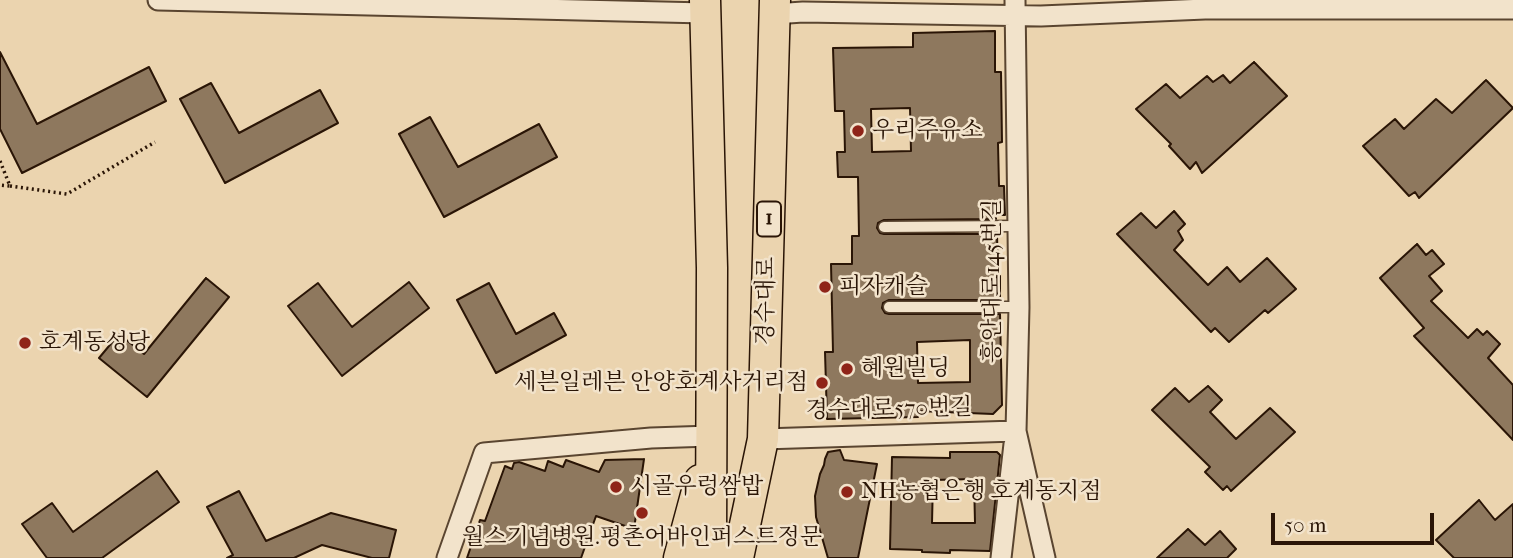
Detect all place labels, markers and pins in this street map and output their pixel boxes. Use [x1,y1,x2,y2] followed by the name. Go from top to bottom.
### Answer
[872,117,983,145] place label: 우리주유소
[850,123,866,139] marker: 우리주유소
[839,273,928,301] place label: 피자캐슬
[817,279,833,295] marker: 피자캐슬
[39,329,150,357] place label: 호계동성당
[17,335,33,351] marker: 호계동성당
[861,355,950,383] place label: 혜원빌딩
[839,361,855,377] marker: 혜원빌딩
[514,369,808,397] place label: 세븐일레븐 안양호계사거리점
[814,375,830,391] marker: 세븐일레븐 안양호계사거리점
[630,473,763,501] place label: 시골우렁쌈밥
[861,478,1102,506] place label: NH농협은행 호계동지점
[608,479,624,495] marker: 시골우렁쌈밥
[839,484,855,500] marker: NH농협은행 호계동지점
[634,505,650,521] marker: 월스기념병원.평촌어바인퍼스트정문
[462,524,822,552] place label: 월스기념병원.평촌어바인퍼스트정문

